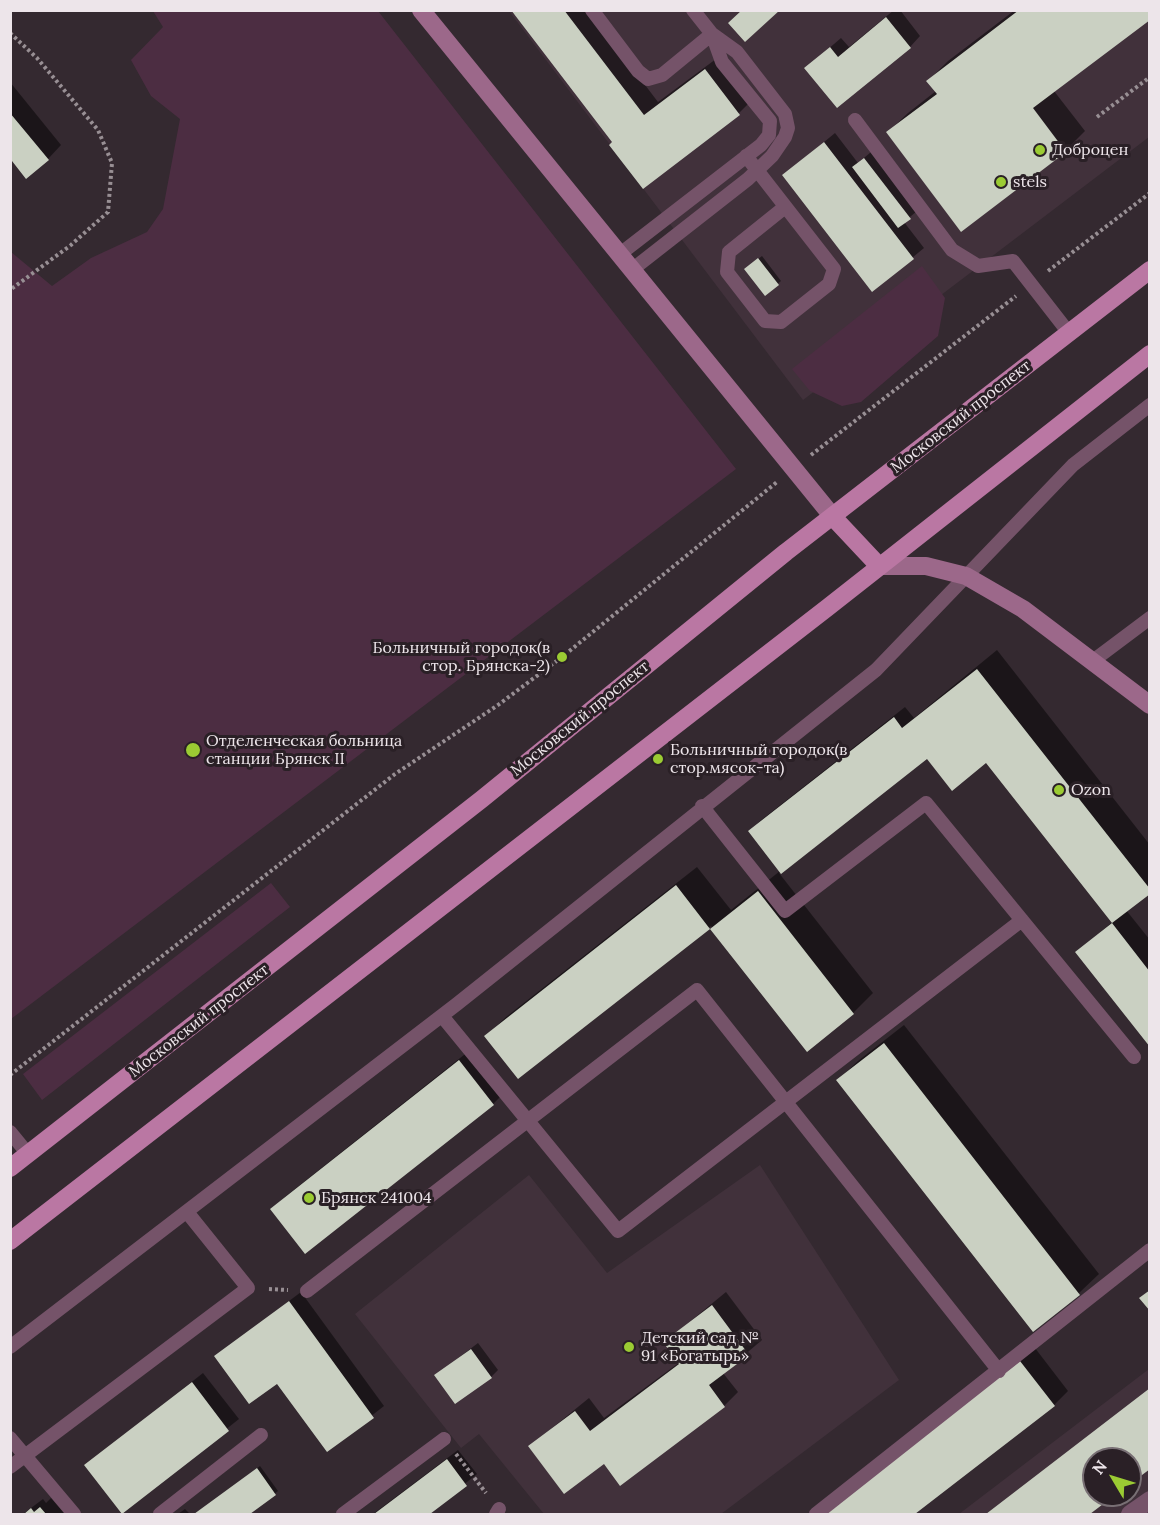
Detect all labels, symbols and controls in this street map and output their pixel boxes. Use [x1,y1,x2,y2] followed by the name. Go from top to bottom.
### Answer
[1052,140,1128,160] place label: Доброцен
[1033,143,1047,157] marker: Доброцен
[1013,172,1047,192] place label: stels
[994,175,1008,189] marker: stels
[887,356,1035,478] street label: Московский проспект
[373,638,550,676] place label: Больничный городок(в стор. Брянска-2)
[555,650,569,664] marker: Больничный городок(в стор. Брянска-2)
[507,657,653,781] street label: Московский проспект
[206,731,402,769] place label: Отделенческая больница станции Брянск II
[670,740,847,778] place label: Больничный городок(в стор.мясок-та)
[184,741,202,759] marker: Отделенческая больница станции Брянск II
[651,752,665,766] marker: Больничный городок(в стор.мясок-та)
[1071,780,1111,800] place label: Ozon
[1052,783,1066,797] marker: Ozon
[125,960,273,1082] street label: Московский проспект
[321,1188,432,1208] place label: Брянск 241004
[302,1191,316,1205] marker: Брянск 241004
[641,1328,759,1366] place label: Детский сад № 91 «Богатырь»
[622,1340,636,1354] marker: Детский сад № 91 «Богатырь»
[1082,1447,1142,1507] north arrow
[1088,1456,1111,1478] text: N

